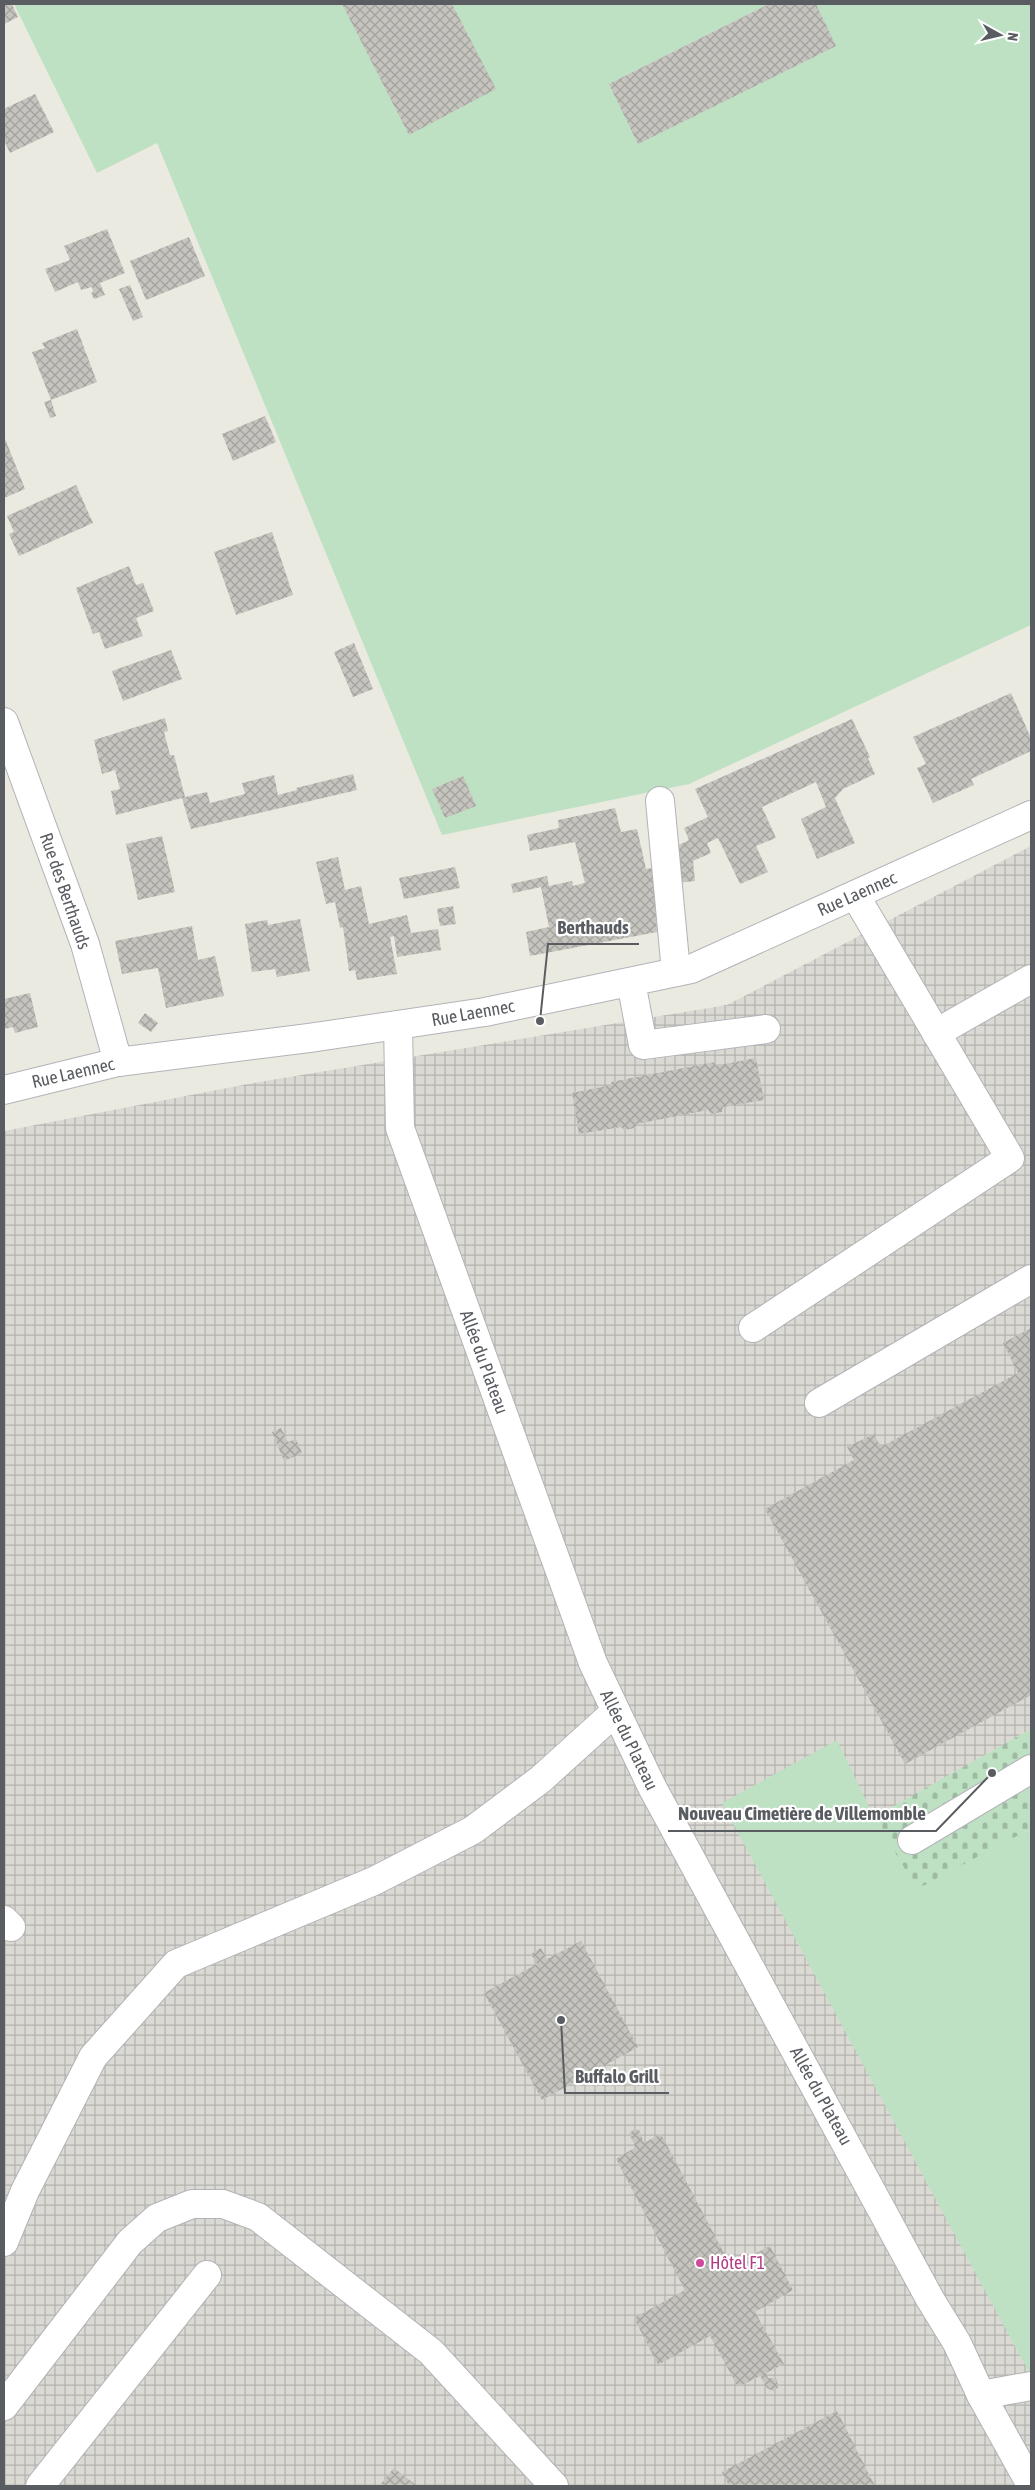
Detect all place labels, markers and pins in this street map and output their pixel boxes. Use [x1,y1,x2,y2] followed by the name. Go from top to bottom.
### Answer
[548,910,639,944] callout: Berthauds
[668,1797,936,1831] callout: Nouveau Cimetière de Villemomble
[565,2059,669,2093] callout: Buffalo Grill
[710,2252,765,2273] place label: Hôtel F1
[694,2257,706,2269] marker: Hôtel F1

